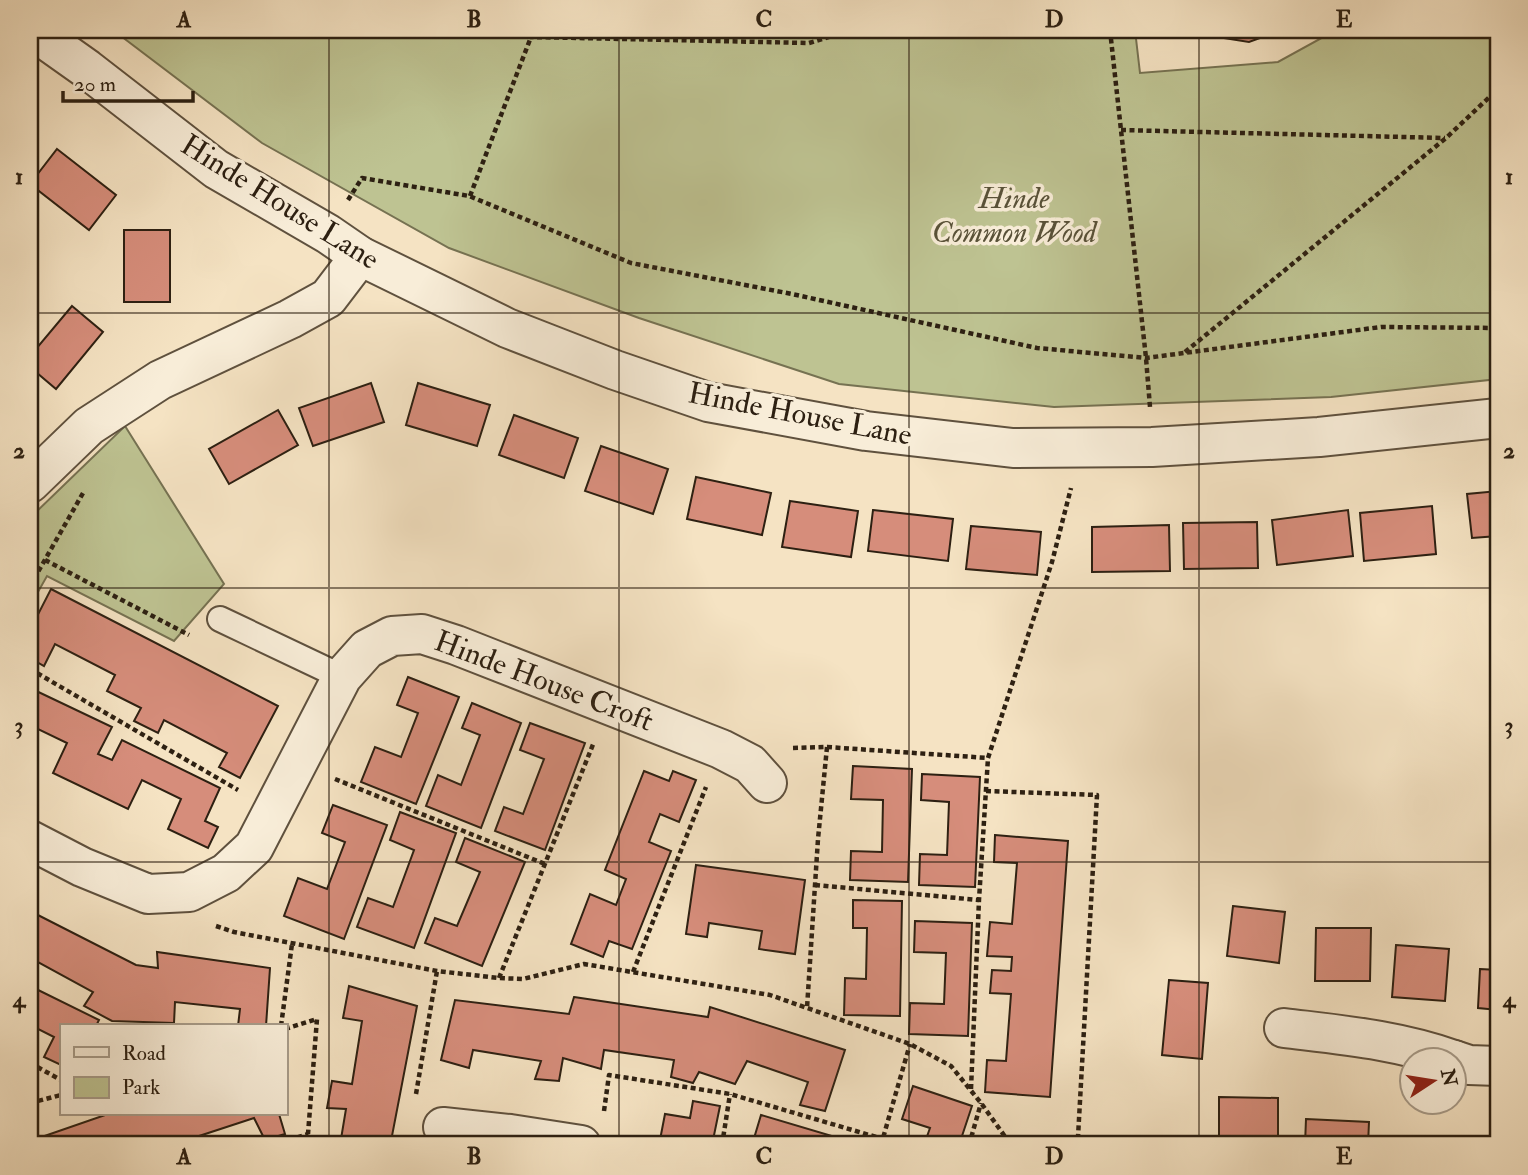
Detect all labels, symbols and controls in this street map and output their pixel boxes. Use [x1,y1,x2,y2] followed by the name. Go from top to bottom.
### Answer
[176,5,192,34] text: A
[466,5,482,34] text: B
[756,5,772,34] text: C
[1045,5,1063,34] text: D
[1336,5,1353,34] text: E
[63,60,192,104] scale bar
[74,71,116,98] text: 20 m
[174,126,386,278] street label: Hinde House Lane
[15,162,23,191] text: 1
[1505,162,1513,191] text: 1
[932,180,1099,251] park label: Hinde Common Wood
[685,374,915,454] street label: Hinde House Lane
[13,436,25,465] text: 2
[1503,436,1515,465] text: 2
[429,622,659,740] street label: Hinde House Croft
[15,711,23,740] text: 3
[1505,711,1513,740] text: 3
[12,985,27,1014] text: 4
[1502,985,1517,1014] text: 4
[60,1024,287,1116] legend
[122,1040,167,1067] text: Road
[1398,1046,1468,1116] north arrow
[1435,1066,1462,1089] text: N
[122,1074,160,1101] text: Park
[176,1142,192,1171] text: A
[466,1142,482,1171] text: B
[756,1142,772,1171] text: C
[1045,1142,1063,1171] text: D
[1336,1142,1353,1171] text: E

